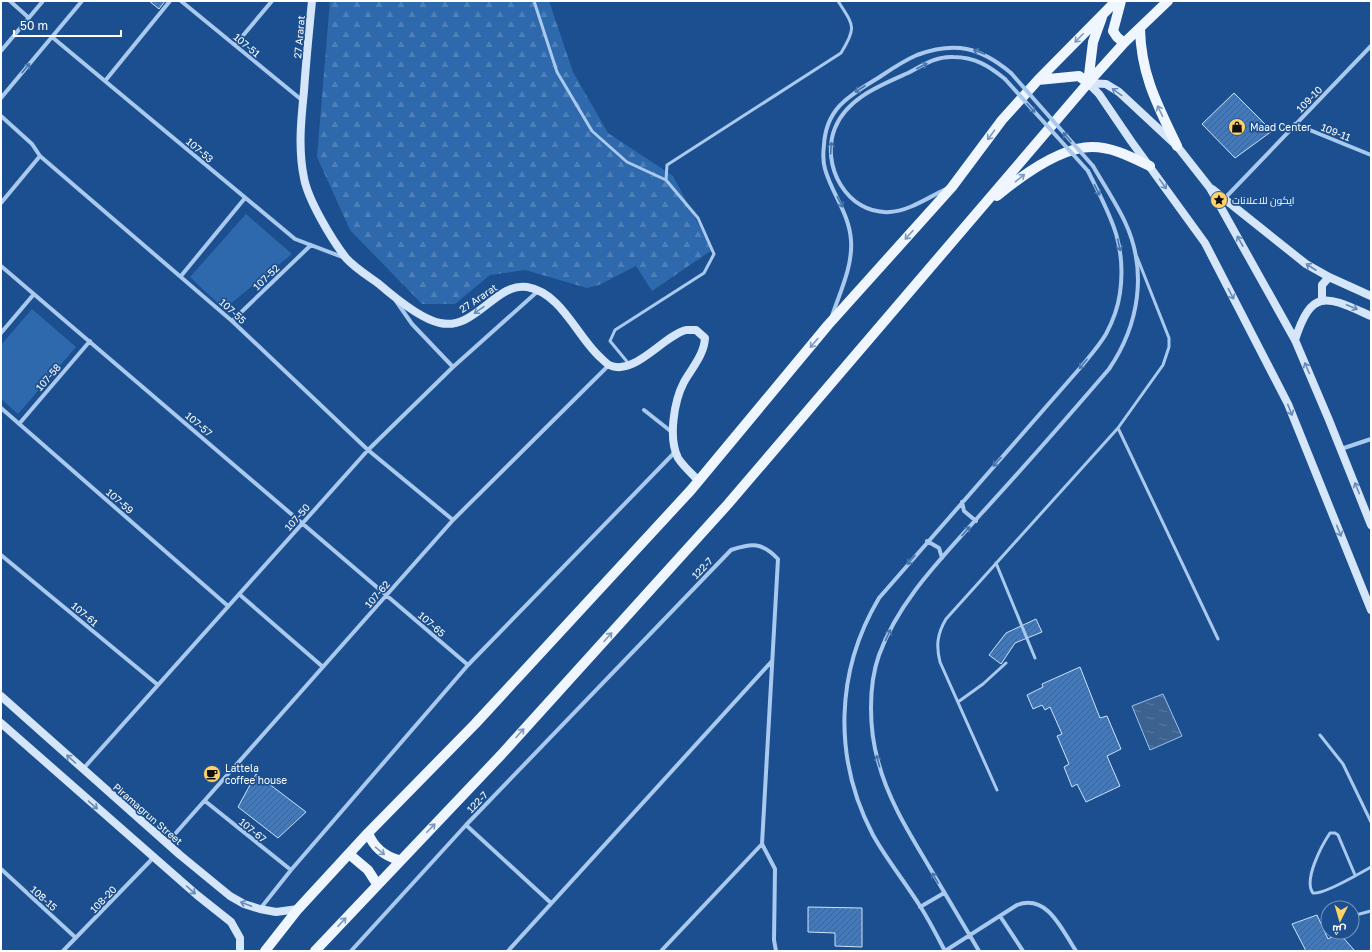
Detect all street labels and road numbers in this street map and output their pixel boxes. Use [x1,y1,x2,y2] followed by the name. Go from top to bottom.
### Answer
[291,15,307,59] street label: 27 Ararat
[231,31,263,60] street label: 107-51
[1294,83,1324,115] street label: 109-10
[1320,121,1353,143] street label: 109-11
[184,135,216,165] street label: 107-53
[250,262,282,292] street label: 107-52
[457,281,499,315] street label: 27 Ararat
[217,296,249,326] street label: 107-55
[33,361,63,393] street label: 107-58
[183,409,215,439] street label: 107-57
[104,486,136,516] street label: 107-59
[282,501,312,533] street label: 107-50
[689,555,715,581] street label: 122-7
[362,578,392,610] street label: 107-62
[69,599,101,629] street label: 107-61
[416,609,448,639] street label: 107-65
[111,781,185,847] street label: Piramagrun Street
[464,789,490,815] street label: 122-7
[237,815,269,845] street label: 107-67
[28,883,60,913] street label: 108-15
[87,883,119,915] street label: 108-20

